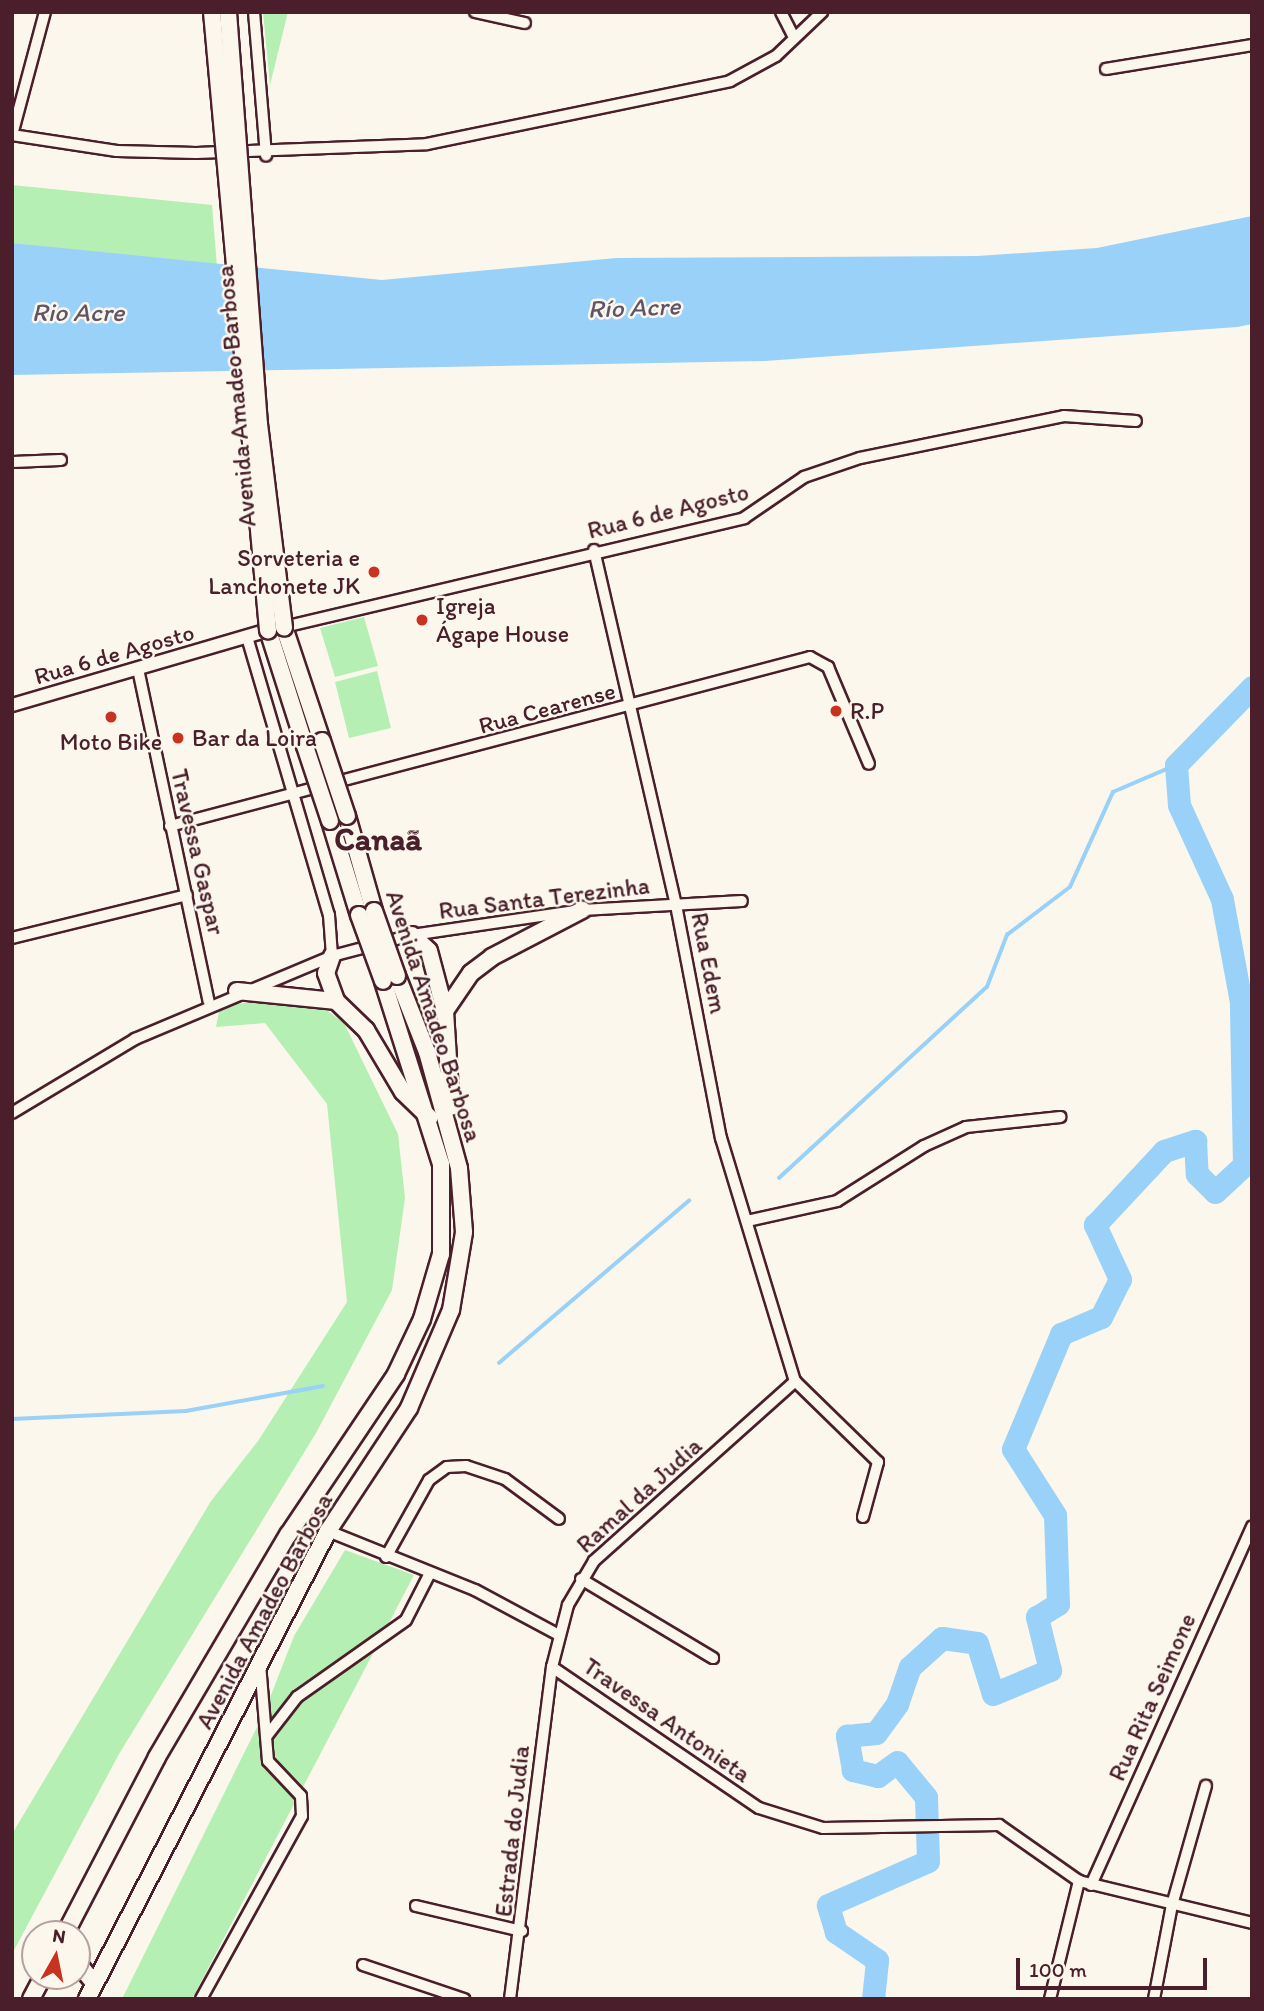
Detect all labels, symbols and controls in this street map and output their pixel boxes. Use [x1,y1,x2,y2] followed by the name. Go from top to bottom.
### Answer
[210,264,262,528] street label: Avenida Amadeo Barbosa
[587,291,681,325] water label: Río Acre
[32,297,124,329] water label: Rio Acre
[585,477,751,545] street label: Rua 6 de Agosto
[208,544,360,600] place label: Sorveteria e Lanchonete JK
[366,564,382,580] marker: Sorveteria e Lanchonete JK
[436,592,569,648] place label: Igreja Ágape House
[414,612,430,628] marker: Igreja Ágape House
[31,617,197,691] street label: Rua 6 de Agosto
[476,676,618,740] street label: Rua Cearense
[850,697,884,725] place label: R.P
[828,703,844,719] marker: R.P
[103,709,119,725] marker: Moto Bike
[192,724,319,752] place label: Bar da Loira
[59,728,163,756] place label: Moto Bike
[170,730,186,746] marker: Bar da Loira
[165,767,231,937] street label: Travessa Gaspar
[334,820,422,858] district label: Canaã
[438,871,650,925] street label: Rua Santa Terezinha
[380,887,488,1145] street label: Avenida Amadeo Barbosa
[685,910,733,1016] street label: Rua Edem
[570,1431,708,1559] street label: Ramal da Judia
[190,1488,338,1734] street label: Avenida Amadeo Barbosa
[1102,1609,1202,1785] street label: Rua Rita Seimone
[577,1651,757,1789] street label: Travessa Antonieta
[489,1743,535,1919] street label: Estrada do Judia
[21,1920,91,1990] north arrow
[51,1923,67,1948] text: N
[1019,1944,1210,1988] scale bar
[1029,1957,1087,1982] text: 100 m

